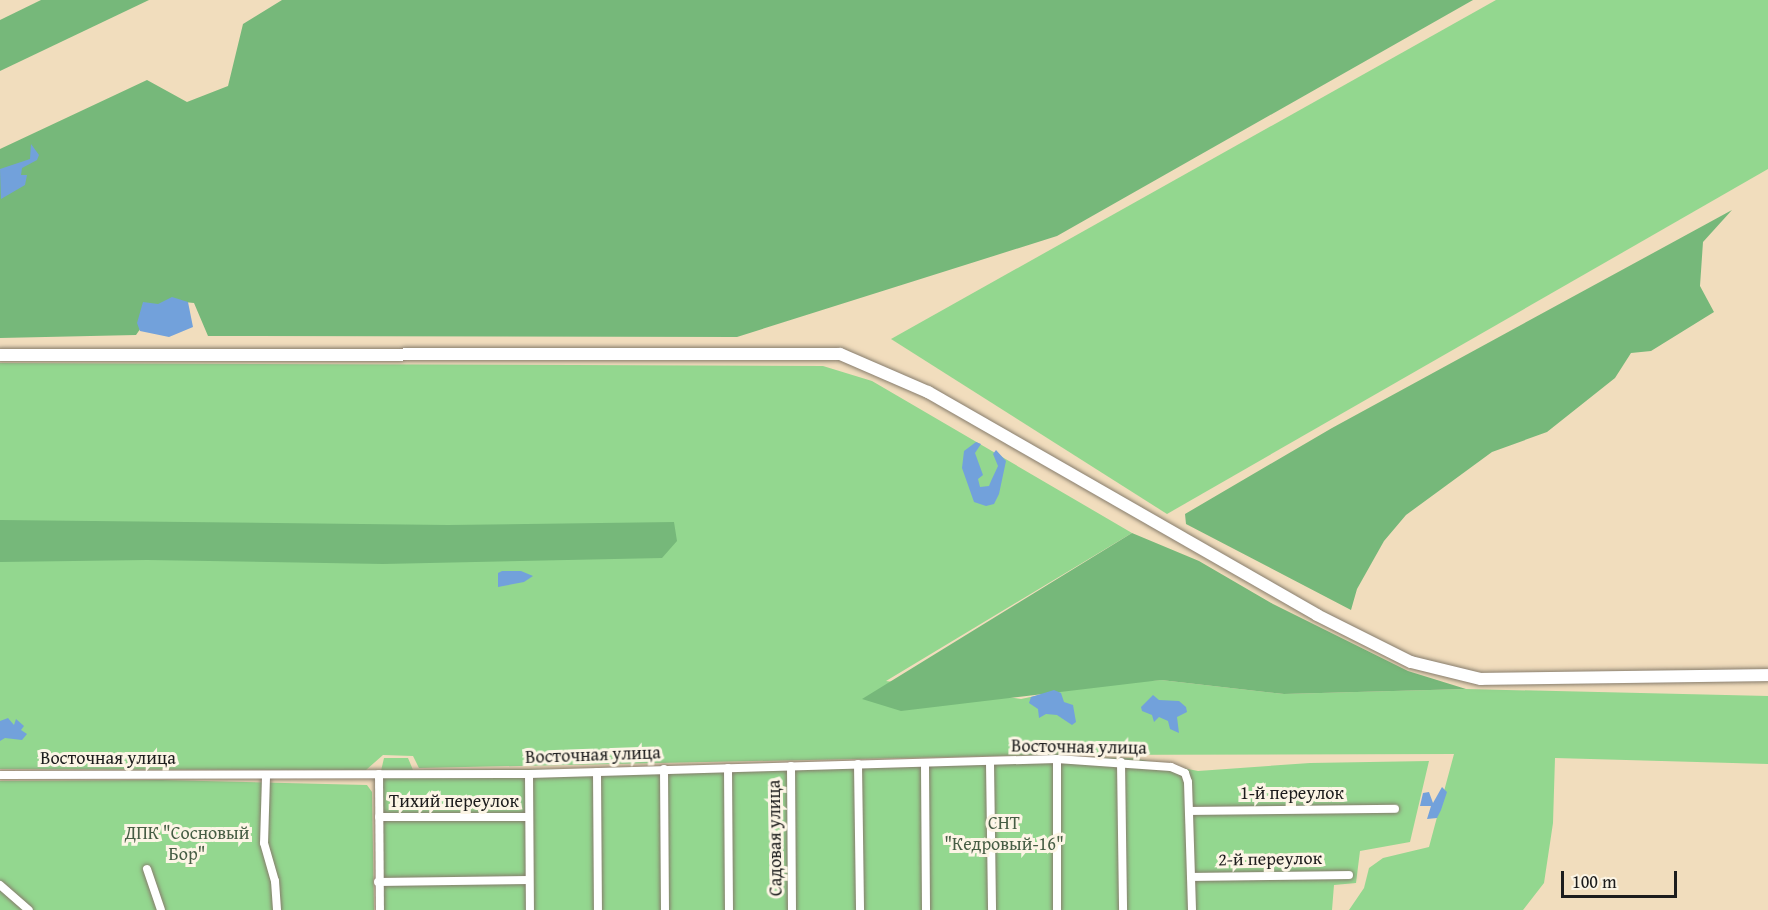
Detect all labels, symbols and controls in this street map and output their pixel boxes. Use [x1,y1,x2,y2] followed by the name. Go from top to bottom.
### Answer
[1011,735,1147,759] street label: Восточная улица
[525,742,661,768] street label: Восточная улица
[40,747,176,769] street label: Восточная улица
[763,780,787,896] street label: Садовая улица
[1240,782,1344,804] street label: 1-й переулок
[389,790,519,812] street label: Тихий переулок
[944,813,1064,856] park label: СНТ "Кедровый-16"
[125,823,249,866] park label: ДПК "Сосновый Бор"
[1218,847,1322,871] street label: 2-й переулок
[1564,859,1680,897] scale bar
[1572,868,1617,895] text: 100 m

